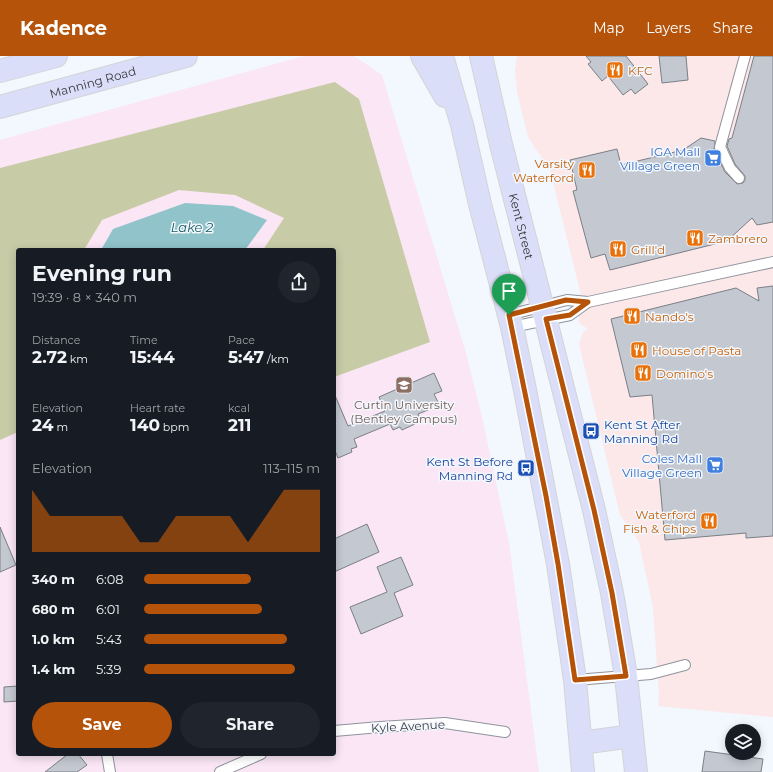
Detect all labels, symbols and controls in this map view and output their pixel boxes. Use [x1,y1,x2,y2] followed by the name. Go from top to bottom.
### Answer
[20,17,107,40] text: Kadence
[593,19,624,37] text: Map
[646,19,691,37] text: Layers
[713,19,753,37] text: Share
[605,60,625,80] restaurant icon: KFC
[48,63,137,101] street label: Manning Road
[628,63,653,78] place label: KFC
[620,144,700,173] place label: IGA Mall Village Green
[703,148,723,168] supermarket icon: IGA Mall Village Green
[513,156,574,185] place label: Varsity Waterford
[577,160,597,180] restaurant icon: Varsity Waterford
[506,191,538,261] street label: Kent Street
[171,219,214,235] water label: Lake 2
[685,228,705,248] restaurant icon: Zambrero
[708,231,768,246] place label: Zambrero
[608,239,628,259] restaurant icon: Grill'd
[631,242,665,257] place label: Grill'd
[32,260,172,287] text: Evening run
[278,261,320,303] button: share
[492,274,526,315] pin
[498,280,520,302] icon: arrive
[32,289,137,305] text: 19:39 · 8 × 340 m
[622,306,642,326] restaurant icon: Nando's
[645,309,694,324] place label: Nando's
[32,333,80,347] text: Distance
[130,333,158,347] text: Time
[228,333,255,347] text: Pace
[629,340,649,360] restaurant icon: House of Pasta
[652,343,741,358] place label: House of Pasta
[32,347,67,367] text: 2.72
[130,347,175,367] text: 15:44
[228,347,264,367] text: 5:47
[67,352,88,366] text: km
[264,352,289,366] text: /km
[633,363,653,383] restaurant icon: Domino's
[656,366,713,381] place label: Domino's
[394,375,414,395] school or university icon: Curtin University (Bentley Campus)
[350,397,458,426] place label: Curtin University (Bentley Campus)
[32,401,83,415] text: Elevation
[130,401,185,415] text: Heart rate
[228,401,250,415] text: kcal
[32,415,54,435] text: 24
[130,415,160,435] text: 140
[228,415,251,435] text: 211
[604,417,681,446] place label: Kent St After Manning Rd
[54,420,68,434] text: m
[160,420,189,434] text: bpm
[581,421,601,441] bus stop icon: Kent St After Manning Rd
[622,451,702,480] place label: Coles Mall Village Green
[426,454,513,483] place label: Kent St Before Manning Rd
[705,455,725,475] supermarket icon: Coles Mall Village Green
[516,458,536,478] bus stop icon: Kent St Before Manning Rd
[32,460,92,476] text: Elevation
[263,460,320,476] text: 113–115 m
[623,507,696,536] place label: Waterford Fish & Chips
[699,511,719,531] restaurant icon: Waterford Fish & Chips
[32,571,75,587] text: 340 m
[96,571,124,587] text: 6:08
[32,601,75,617] text: 680 m
[96,601,120,617] text: 6:01
[32,631,75,647] text: 1.0 km
[96,631,122,647] text: 5:43
[32,661,75,677] text: 1.4 km
[96,661,121,677] text: 5:39
[32,702,172,748] button: Save
[180,702,320,748] button: Share
[371,717,445,735] street label: Kyle Avenue
[725,724,761,760] map controls
[725,724,761,760] button: layers

